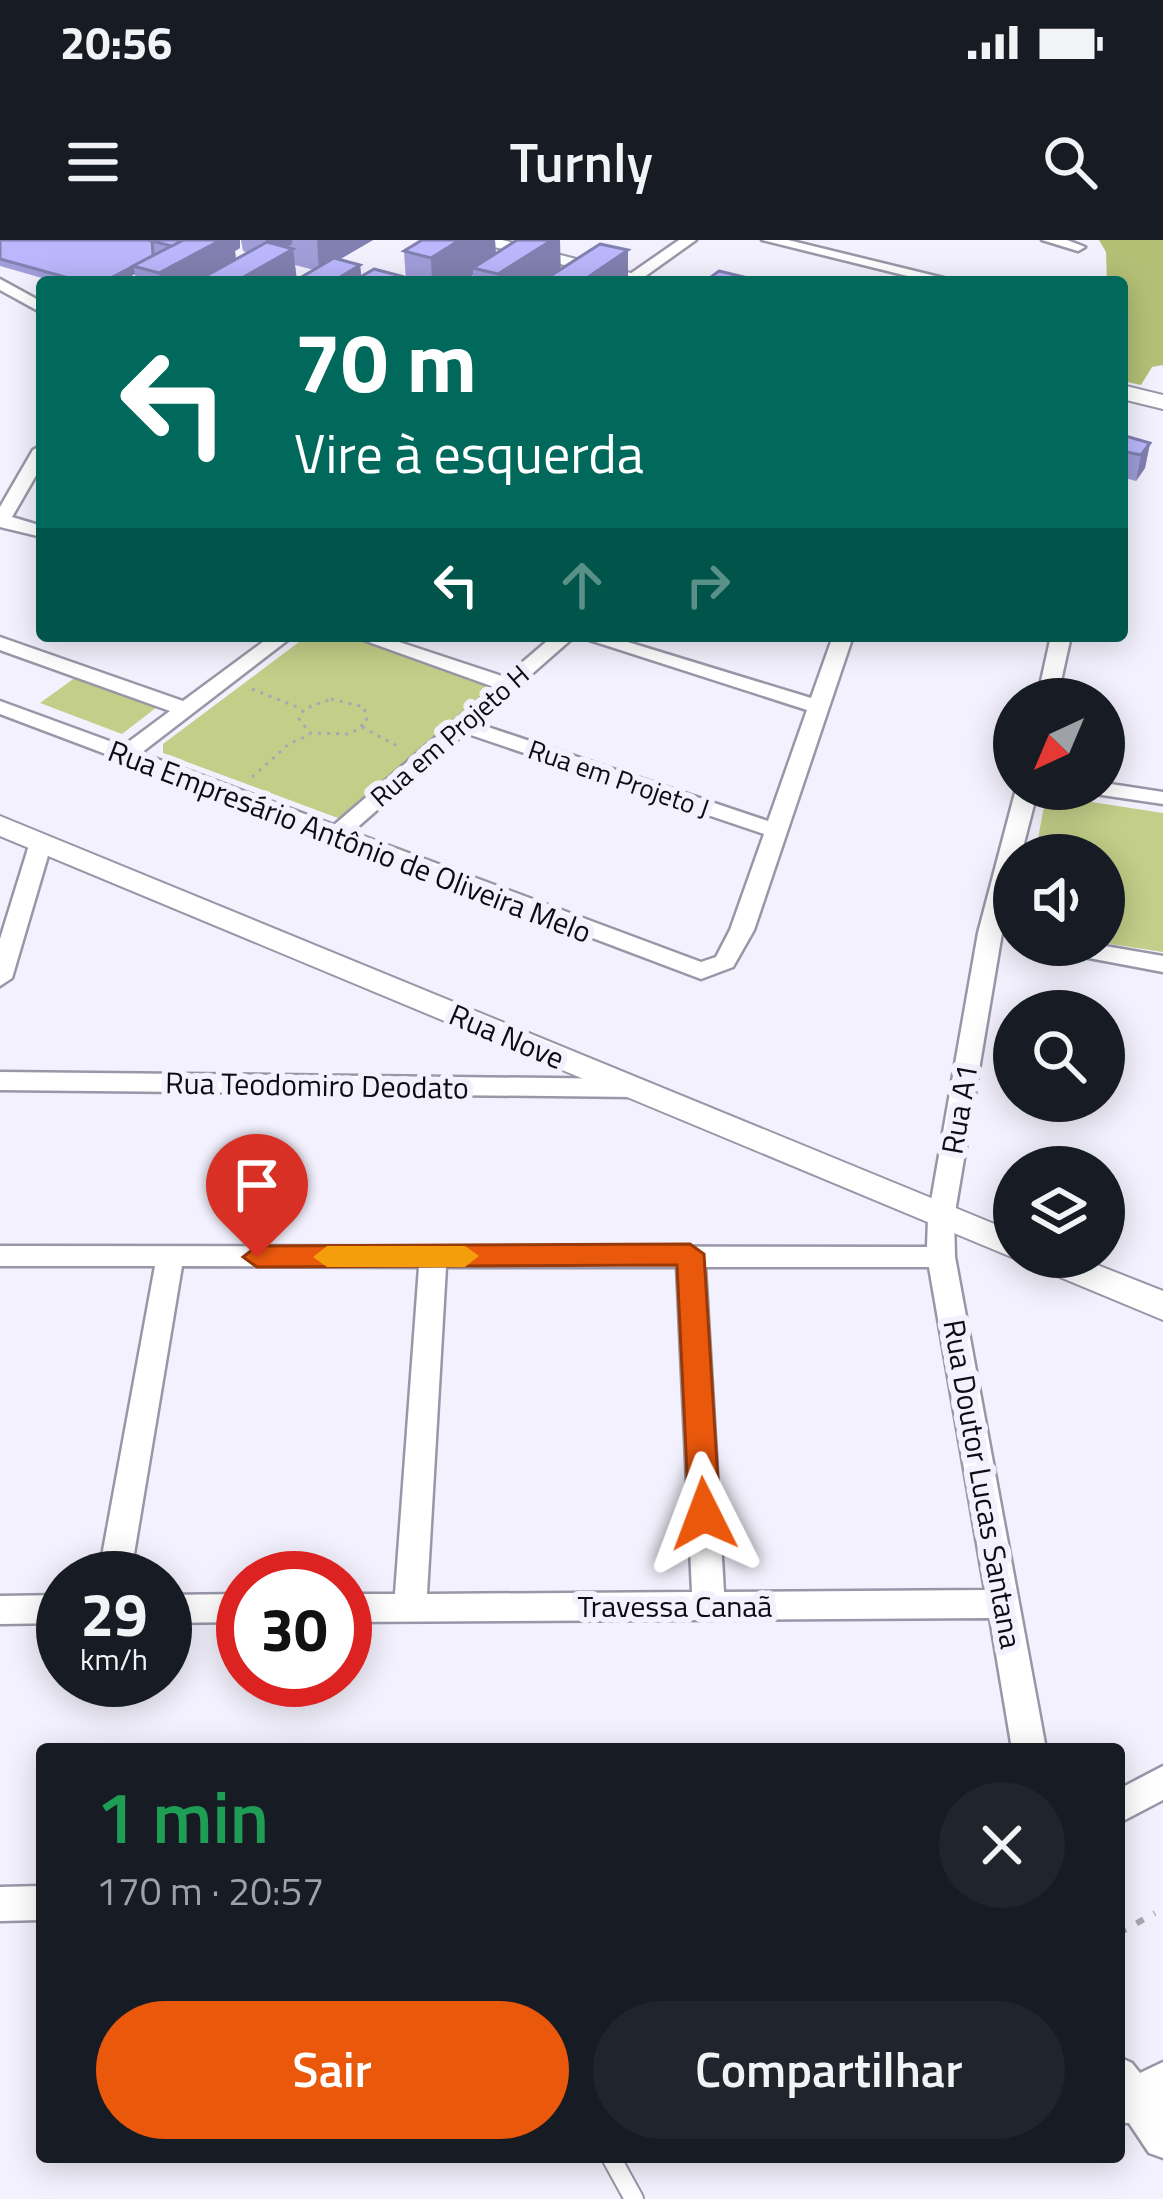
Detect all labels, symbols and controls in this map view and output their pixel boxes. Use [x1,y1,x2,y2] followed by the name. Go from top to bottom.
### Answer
[60,8,172,76] text: 20:56
[510,121,653,203] text: Turnly
[60,129,126,195] icon: menu
[1037,129,1103,195] icon: search
[294,297,477,425] text: 70 m
[96,324,252,480] icon: left
[294,412,644,494] text: Vire à esquerda
[423,552,489,618] icon: left
[549,552,615,618] icon: ahead
[675,552,741,618] icon: right
[360,654,538,816] street label: Rua em Projeto H
[993,678,1125,810] north arrow
[993,678,1125,1278] map controls
[102,727,598,955] street label: Rua Empresário Antônio de Oliveira Melo
[523,728,715,828] street label: Rua em Projeto J
[993,834,1125,966] button: sound
[993,990,1125,1122] button: search
[442,991,572,1081] street label: Rua Nove
[165,1059,469,1111] street label: Rua Teodomiro Deodato
[928,1060,990,1158] street label: Rua A1
[206,1134,308,1257] pin
[993,1146,1125,1278] button: layers
[224,1152,290,1218] icon: arrive
[931,1316,1035,1652] street label: Rua Doutor Lucas Santana
[641,1451,767,1577] position arrow
[216,1551,372,1707] speed limit sign: 30
[80,1568,148,1659] text: 29
[578,1583,772,1629] street label: Travessa Canaã
[80,1636,148,1682] text: km/h
[96,1761,269,1871] text: 1 min
[939,1782,1065,1908] button: close
[96,1861,324,1920] text: 170 m · 20:57
[96,2001,569,2139] button: Sair
[593,2001,1065,2139] button: Compartilhar

